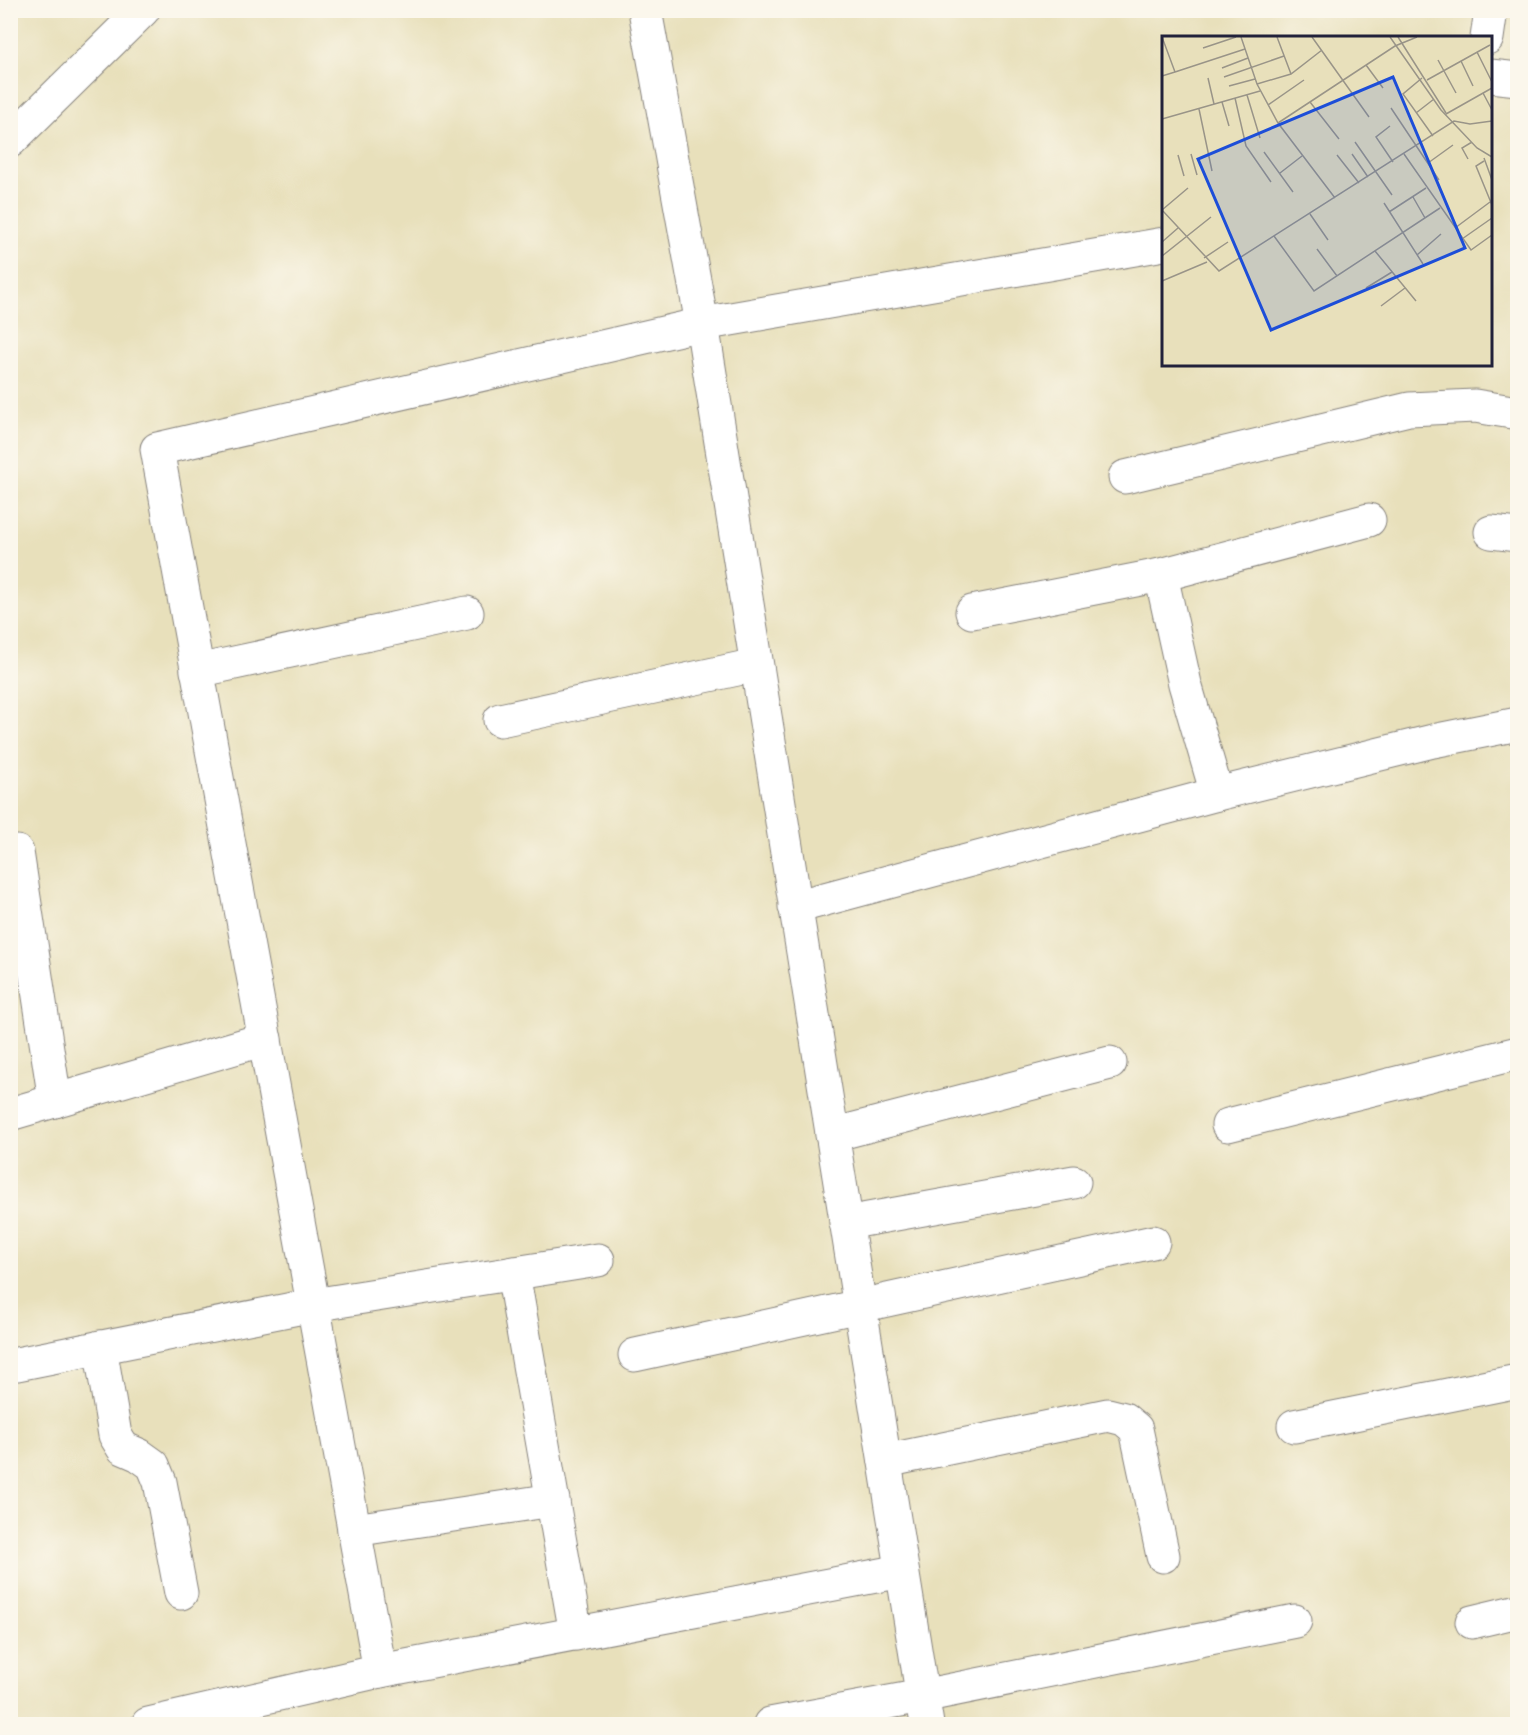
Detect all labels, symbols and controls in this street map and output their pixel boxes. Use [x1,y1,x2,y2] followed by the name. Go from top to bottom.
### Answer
[1162,36,1492,366] inset map

